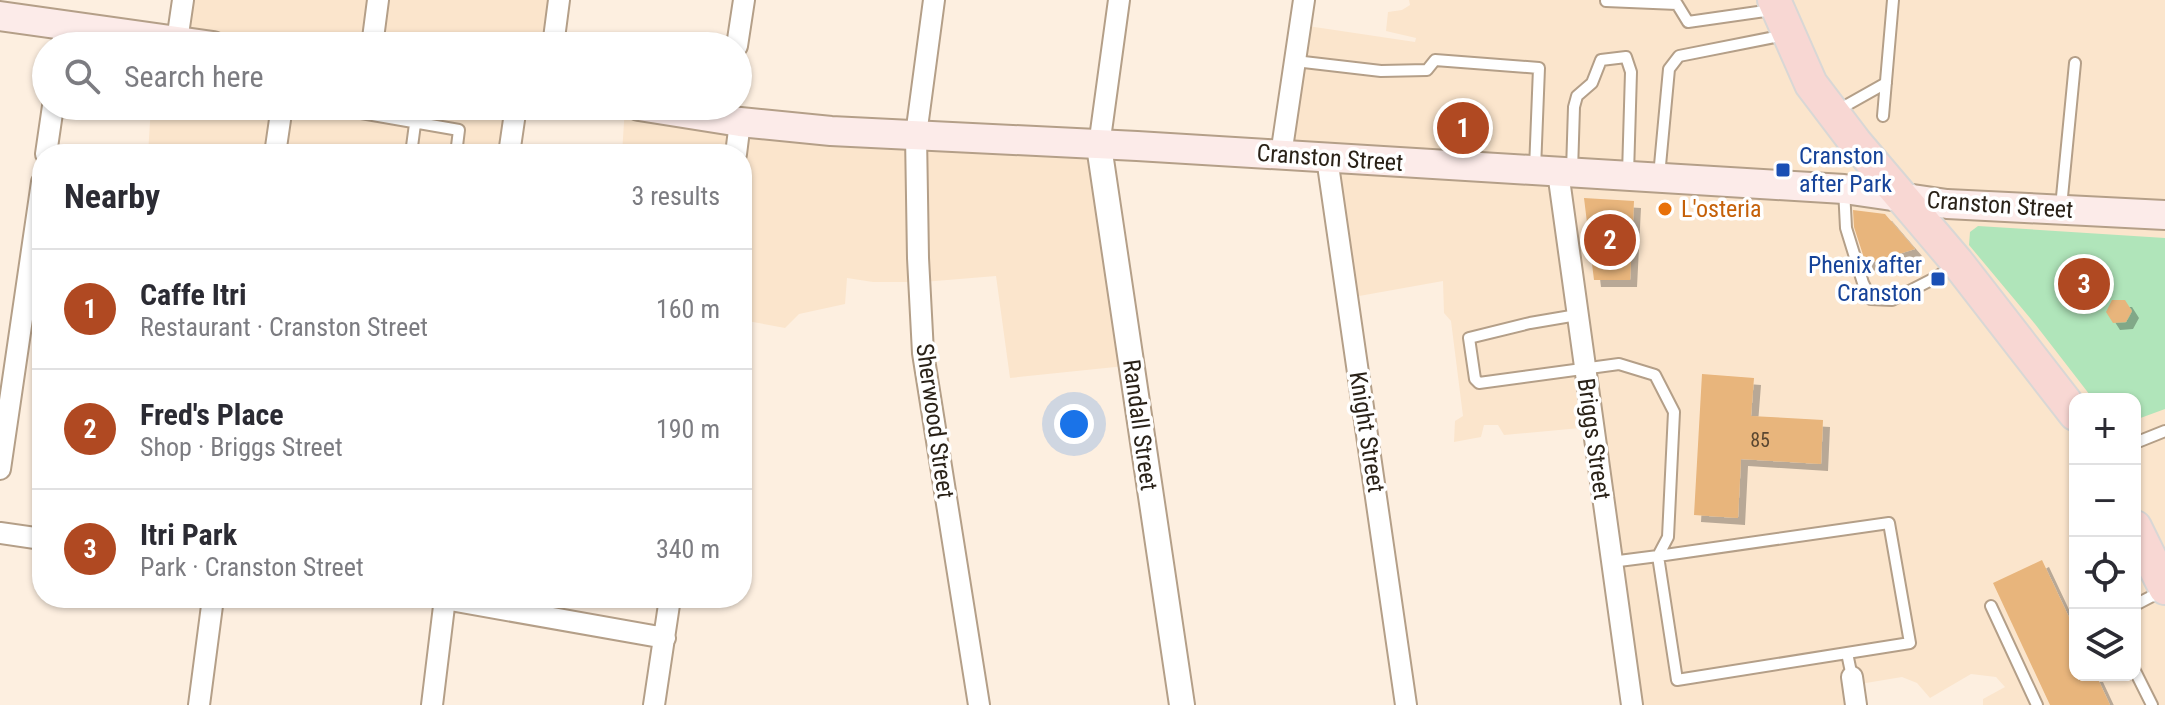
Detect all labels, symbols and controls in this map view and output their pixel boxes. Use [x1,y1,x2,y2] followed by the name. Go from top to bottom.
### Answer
[32,32,752,120] search box
[60,54,104,98] icon: search
[124,59,264,94] text: Search here
[1437,98,1489,158] pin: 1
[1256,139,1404,177] street label: Cranston Street
[1799,142,1892,198] place label: Cranston after Park
[1774,161,1792,179] marker: Cranston after Park
[64,176,160,216] text: Nearby
[631,181,720,211] text: 3 results
[1926,186,2074,224] street label: Cranston Street
[1681,195,1762,223] place label: L'osteria
[1656,200,1674,218] marker: L'osteria
[1584,210,1636,270] pin: 2
[1808,251,1922,307] place label: Phenix after Cranston
[2058,254,2110,314] pin: 3
[1929,270,1947,288] marker: Phenix after Cranston
[140,277,247,312] text: Caffe Itri
[83,294,97,324] text: 1
[656,294,720,324] text: 160 m
[140,312,428,342] text: Restaurant · Cranston Street
[910,342,960,500] street label: Sherwood Street
[1117,358,1163,492] street label: Randall Street
[1344,369,1390,495] street label: Knight Street
[1572,376,1616,502] street label: Briggs Street
[2069,393,2141,681] map controls
[2069,393,2141,465] button: +
[140,397,284,432] text: Fred's Place
[1054,404,1094,444] your location
[83,414,97,444] text: 2
[656,414,720,444] text: 190 m
[1750,428,1770,452] house number: 85
[140,432,343,462] text: Shop · Briggs Street
[2069,465,2141,537] button: −
[140,517,237,552] text: Itri Park
[83,534,97,564] text: 3
[656,534,720,564] text: 340 m
[2069,537,2141,609] button: locate
[140,552,364,582] text: Park · Cranston Street
[2069,609,2141,681] button: layers

